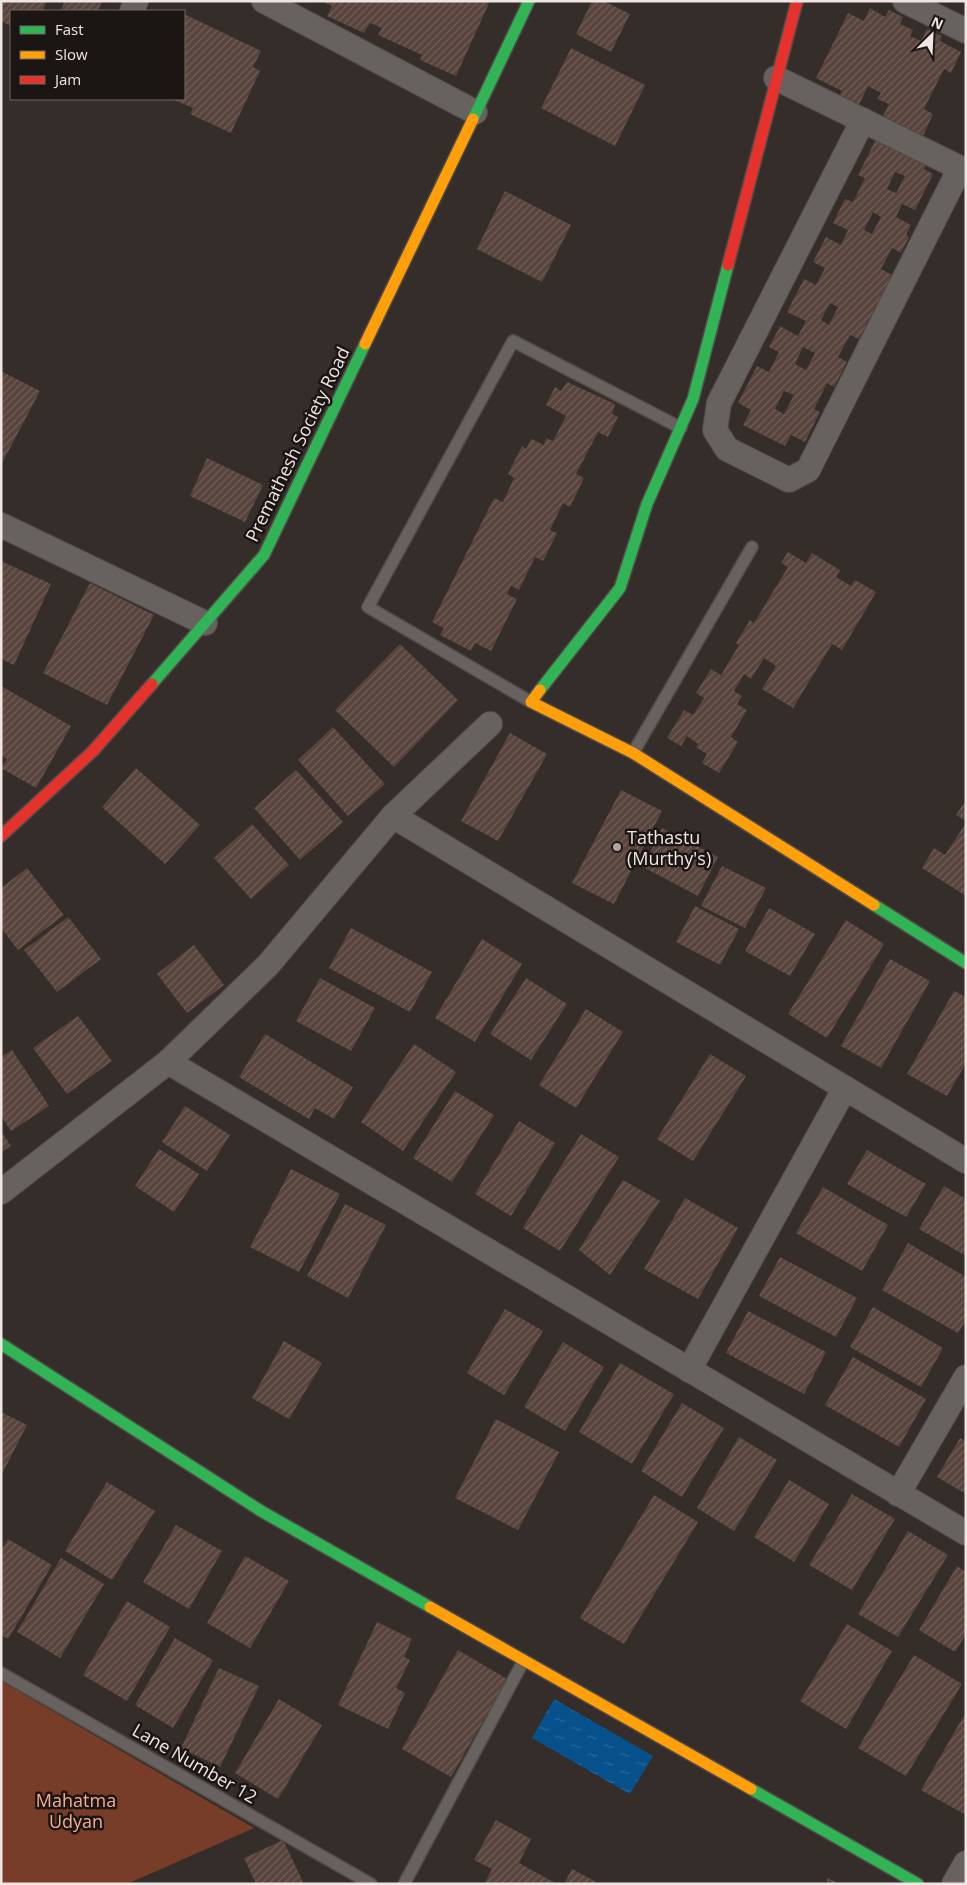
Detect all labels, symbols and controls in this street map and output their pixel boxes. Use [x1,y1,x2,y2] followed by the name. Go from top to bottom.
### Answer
[10,10,185,100] legend
[907,10,957,60] north arrow
[928,12,947,34] text: N
[55,19,84,39] text: Fast
[55,44,88,64] text: Slow
[53,69,81,89] text: Jam
[239,343,355,545] street label: Premathesh Society Road
[627,825,711,870] place label: Tathastu (Murthy's)
[611,841,623,853] marker: Tathastu (Murthy's)
[128,1718,262,1808] street label: Lane Number 12
[36,1788,116,1833] park label: Mahatma Udyan

